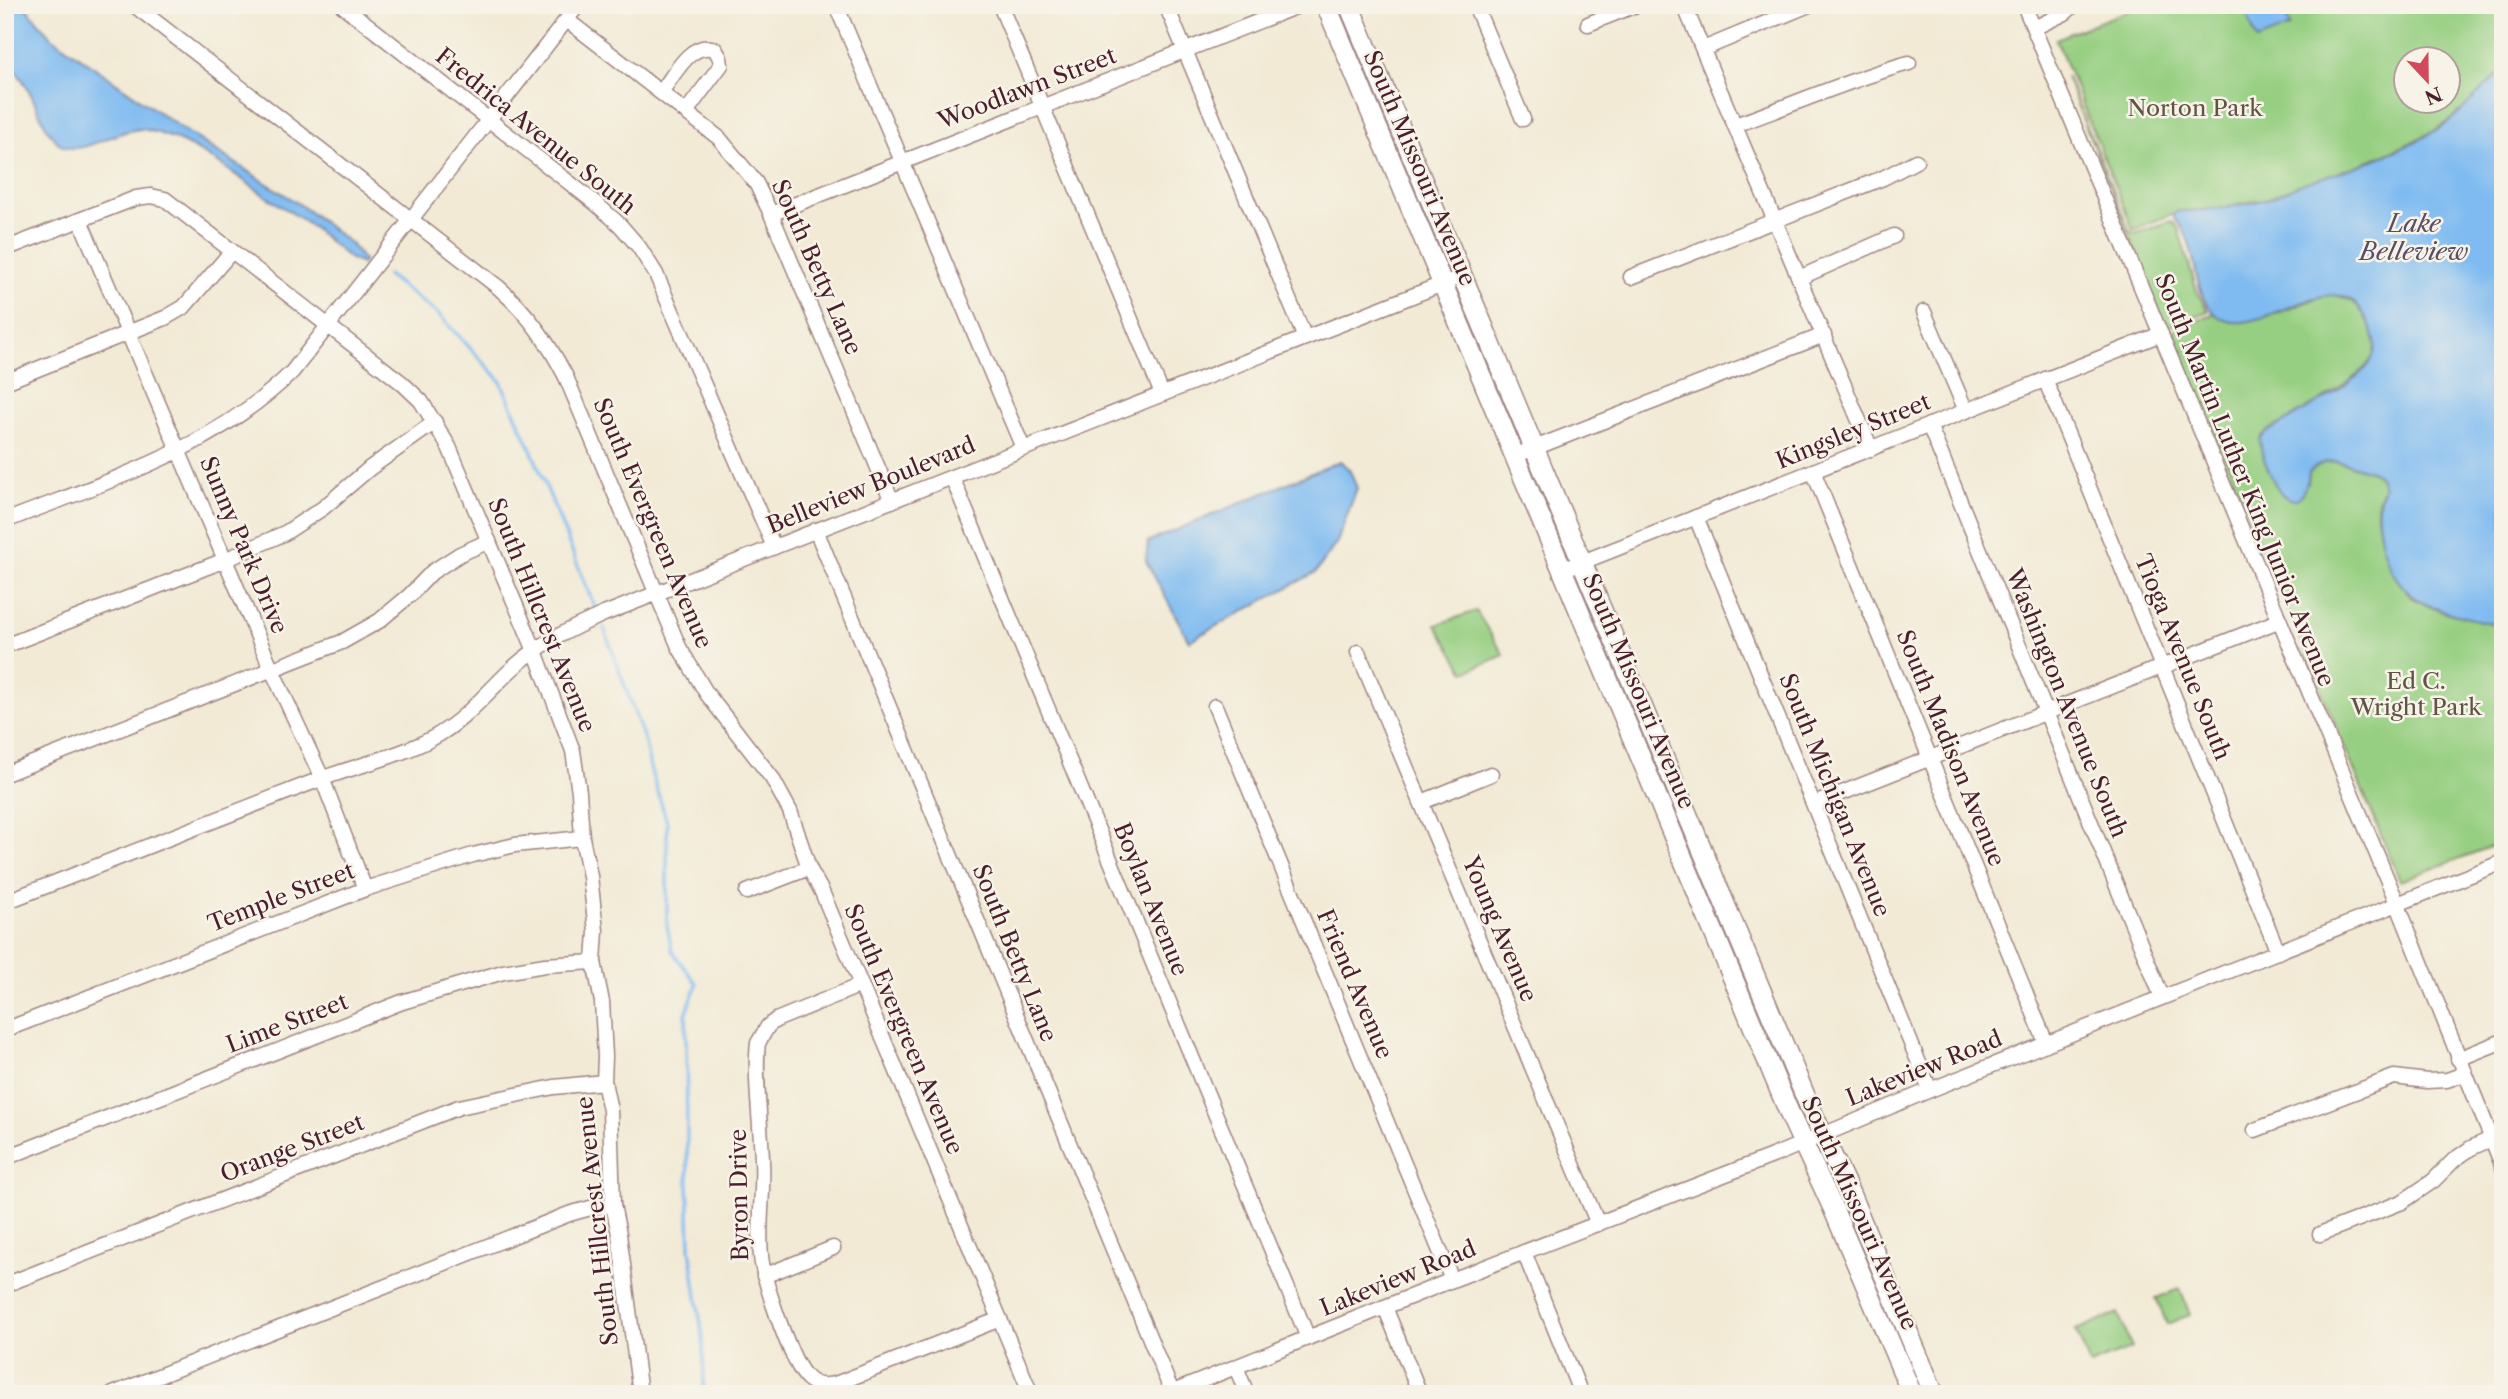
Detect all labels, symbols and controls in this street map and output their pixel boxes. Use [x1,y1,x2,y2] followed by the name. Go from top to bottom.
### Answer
[933,41,1120,135] street label: Woodlawn Street
[430,42,642,220] street label: Fredrica Avenue South
[1358,46,1482,290] street label: South Missouri Avenue
[2392,46,2462,116] north arrow
[2421,82,2445,109] text: N
[2128,94,2264,122] park label: Norton Park
[766,175,868,359] street label: South Betty Lane
[2358,209,2468,266] water label: Lake Belleview
[2149,270,2341,690] street label: South Martin Luther King Junior Avenue
[1772,387,1934,475] street label: Kingsley Street
[587,394,719,652] street label: South Evergreen Avenue
[763,430,979,540] street label: Belleview Boulevard
[194,452,294,638] street label: Sunny Park Drive
[482,494,602,736] street label: South Hillcrest Avenue
[2129,550,2237,764] street label: Tioga Avenue South
[2000,564,2134,842] street label: Washington Avenue South
[1577,569,1701,813] street label: South Missouri Avenue
[1891,626,2011,870] street label: South Madison Avenue
[2350,667,2483,721] park label: Ed C. Wright Park
[1773,669,1897,921] street label: South Michigan Avenue
[1108,818,1194,980] street label: Boylan Avenue
[1456,851,1543,1006] street label: Young Avenue
[204,856,358,938] street label: Temple Street
[967,860,1063,1046] street label: South Betty Lane
[838,900,970,1158] street label: South Evergreen Avenue
[1311,905,1399,1063] street label: Friend Avenue
[222,987,352,1059] street label: Lime Street
[1842,1024,2006,1112] street label: Lakeview Road
[1796,1092,1924,1334] street label: South Missouri Avenue
[570,1095,624,1347] street label: South Hillcrest Avenue
[216,1108,368,1188] street label: Orange Street
[724,1129,754,1261] street label: Byron Drive
[1316,1234,1480,1322] street label: Lakeview Road

